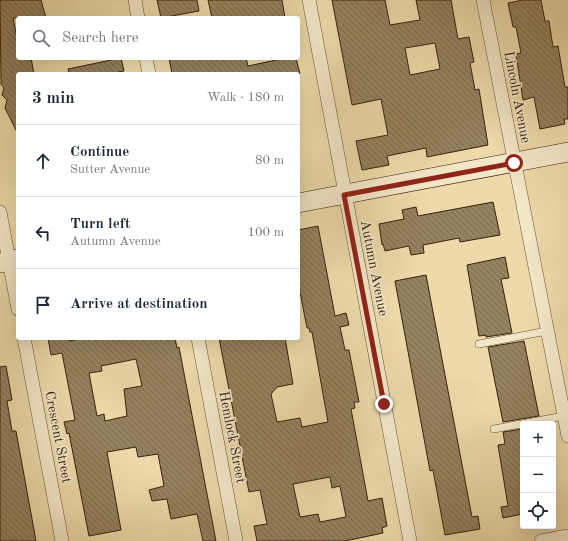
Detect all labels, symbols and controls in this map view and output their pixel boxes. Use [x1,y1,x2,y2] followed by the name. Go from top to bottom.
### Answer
[16,16,300,60] search box
[30,27,52,49] icon: search
[62,31,139,46] text: Search here
[501,50,533,144] street label: Lincoln Avenue
[32,90,75,107] text: 3 min
[207,91,284,104] text: Walk · 180 m
[70,145,129,160] text: Continue
[32,150,54,172] icon: ahead
[255,154,284,167] text: 80 m
[505,154,523,172] route start
[70,163,150,176] text: Sutter Avenue
[70,217,130,232] text: Turn left
[358,219,390,317] street label: Autumn Avenue
[32,222,54,244] icon: left
[247,226,284,239] text: 100 m
[70,235,161,248] text: Autumn Avenue
[32,294,54,316] icon: arrive
[70,297,208,312] text: Arrive at destination
[42,390,74,485] street label: Crescent Street
[216,390,248,485] street label: Hemlock Street
[375,395,393,413] route end
[520,421,556,529] map controls
[520,421,556,457] button: +
[520,457,556,493] button: −
[520,493,556,529] button: locate

